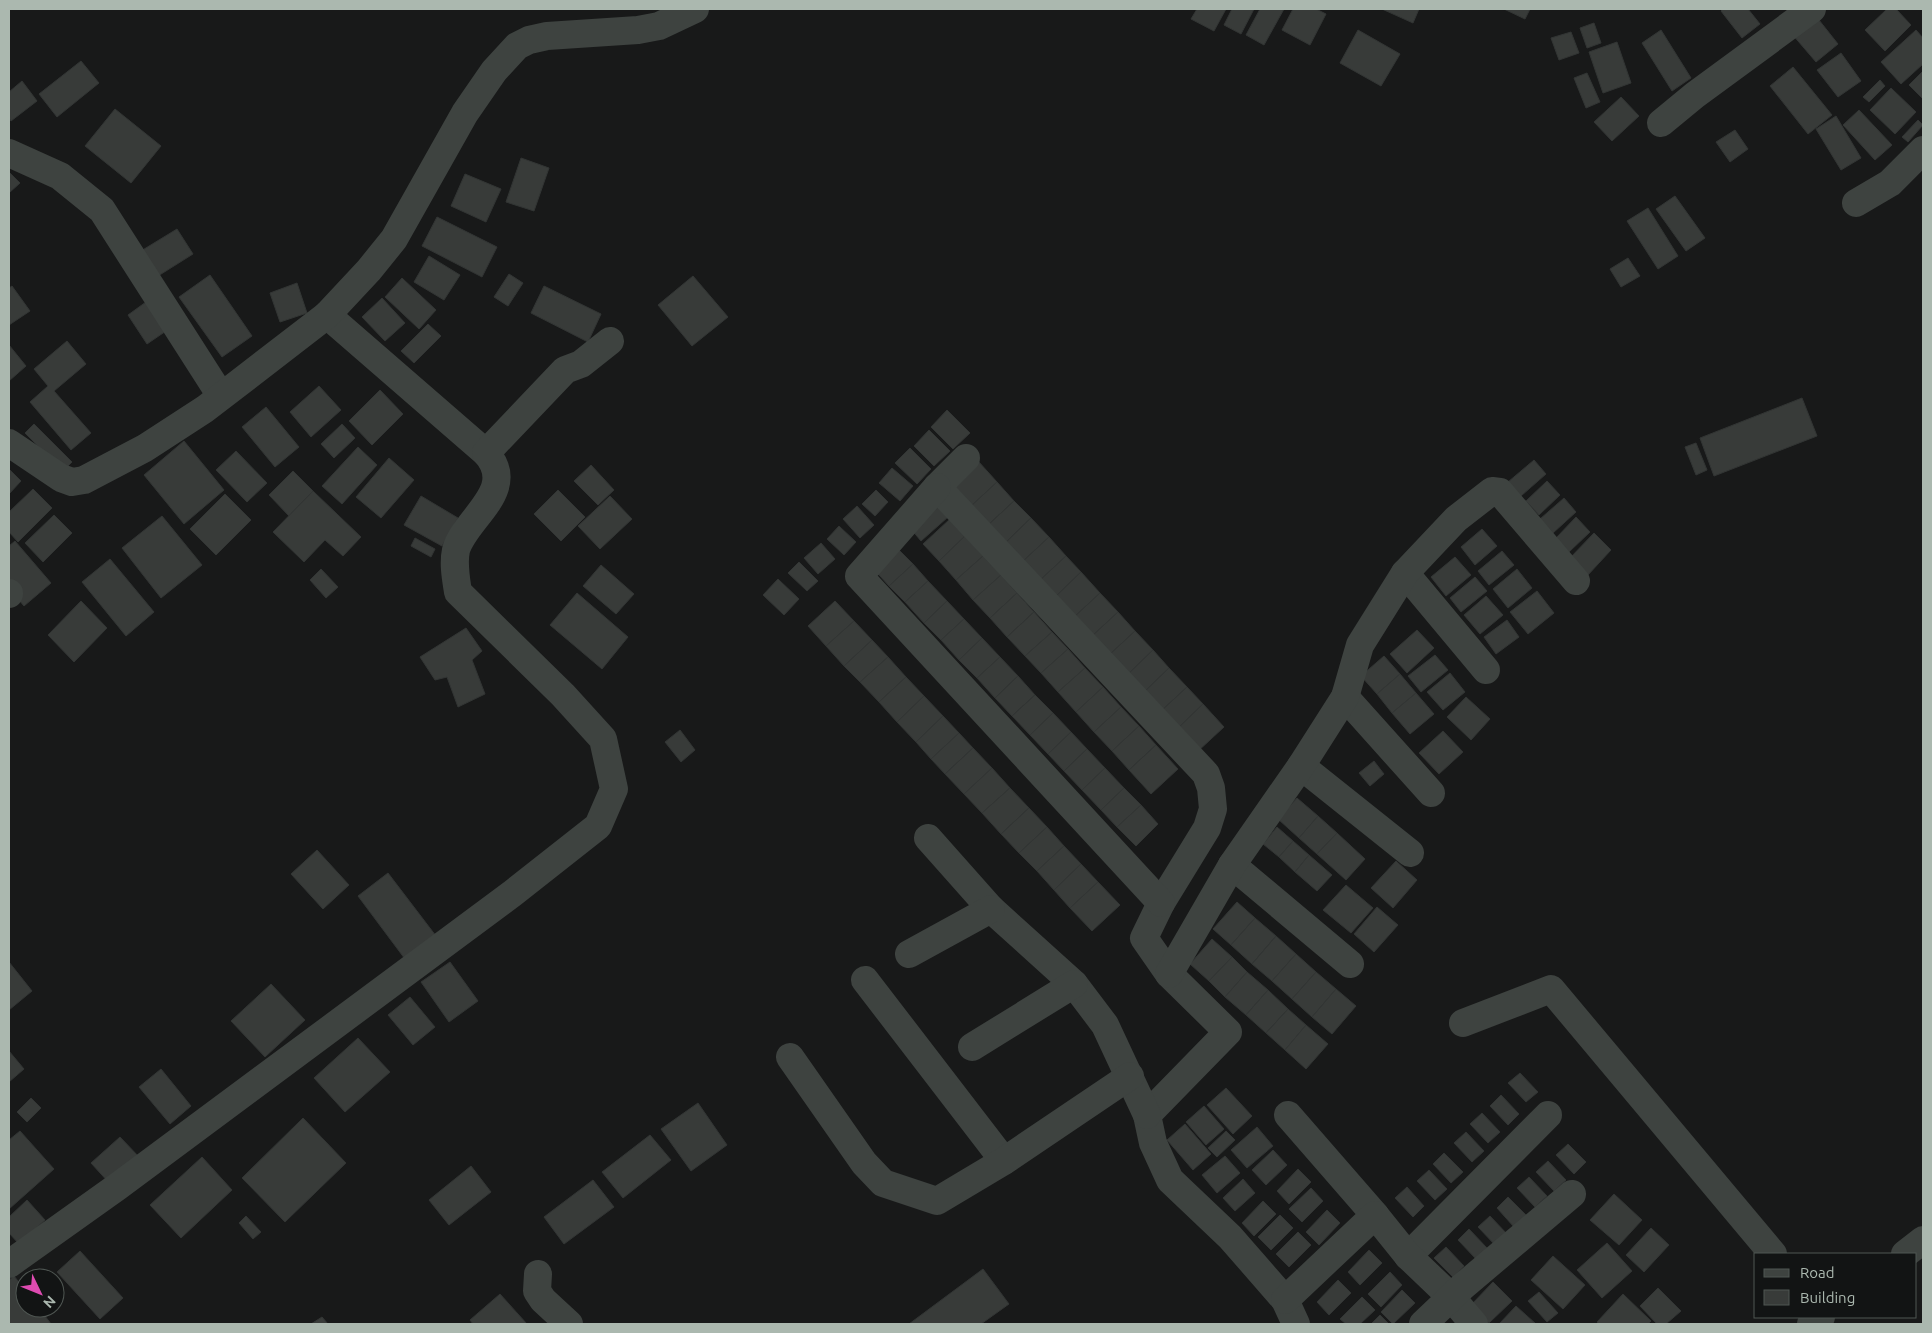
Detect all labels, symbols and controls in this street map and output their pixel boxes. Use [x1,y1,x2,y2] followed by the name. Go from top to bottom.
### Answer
[1754,1253,1917,1318] legend
[1800,1264,1835,1281] text: Road
[15,1268,65,1318] north arrow
[1800,1289,1855,1306] text: Building
[40,1293,59,1311] text: N

